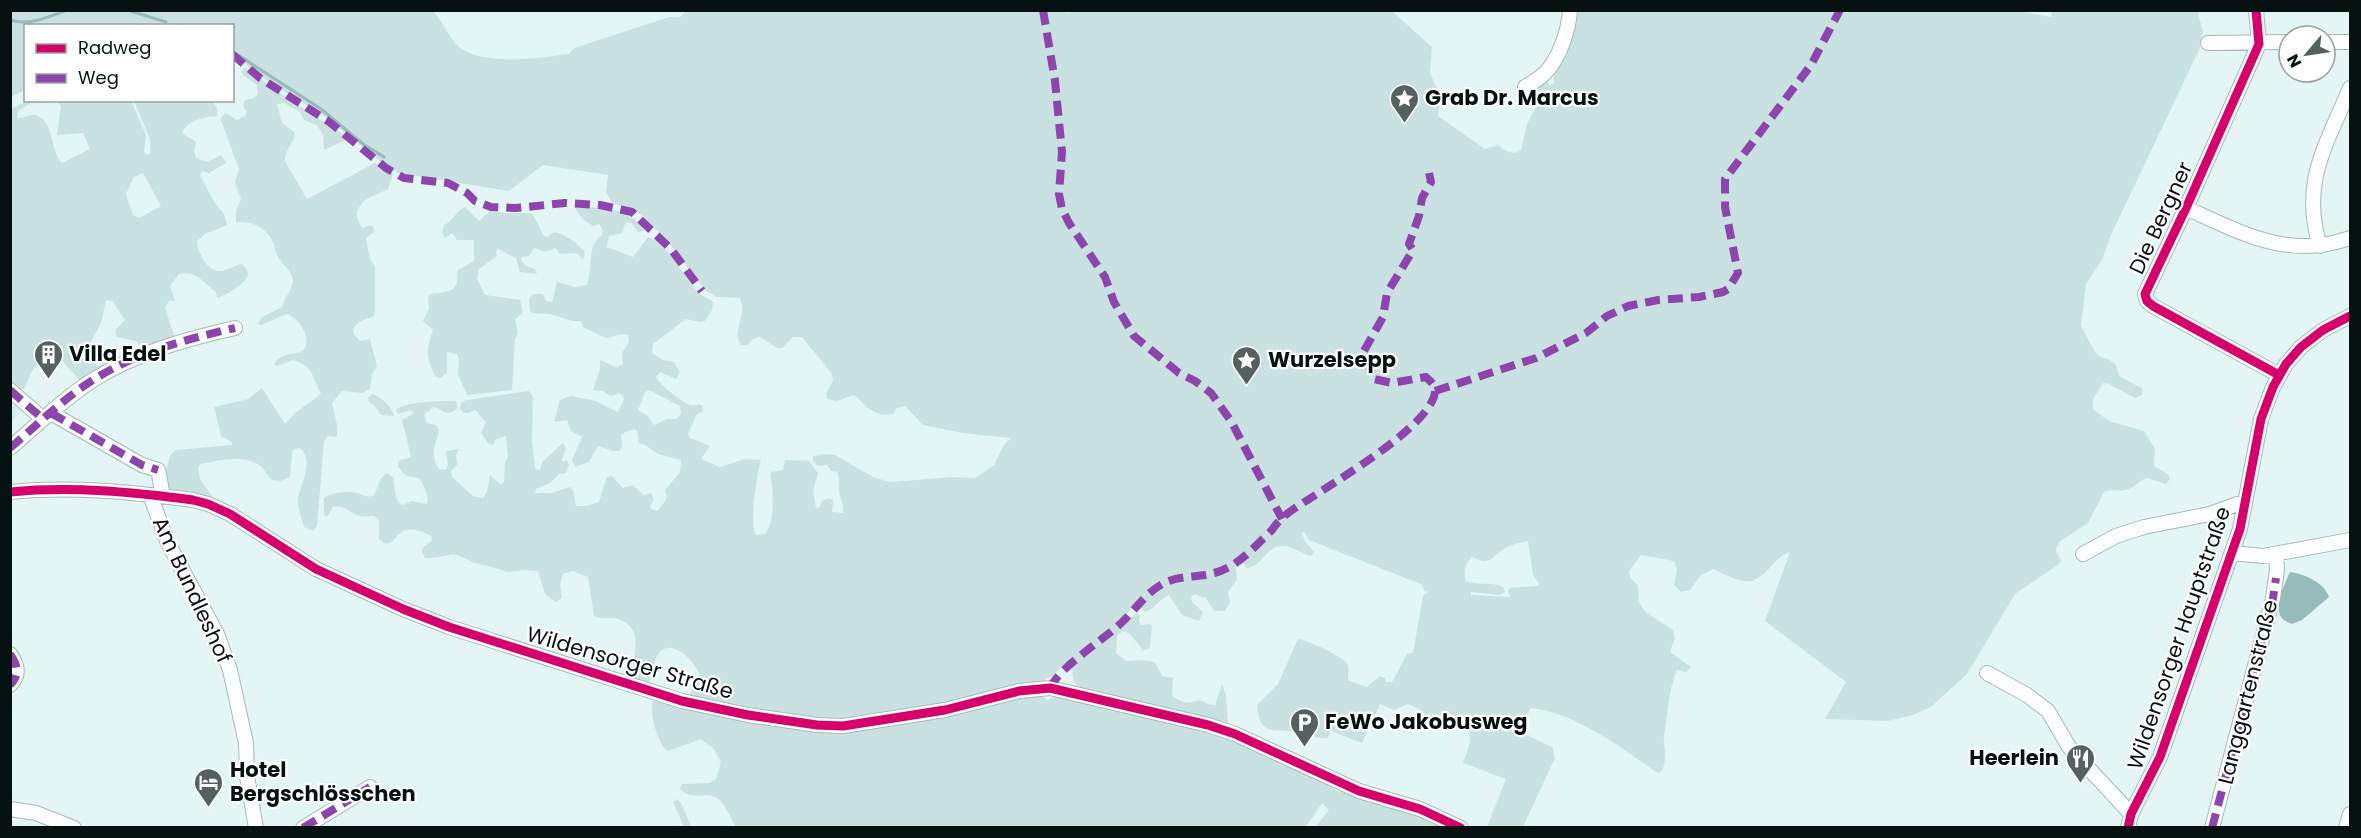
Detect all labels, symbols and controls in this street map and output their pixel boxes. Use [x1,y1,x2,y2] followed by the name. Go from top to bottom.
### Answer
[24,24,234,102] legend
[2277,24,2337,84] north arrow
[78,35,151,60] text: Radweg
[2281,50,2307,72] text: N
[78,65,119,90] text: Weg
[1388,82,1420,124] place icon: Grab Dr. Marcus
[1425,83,1599,112] place label: Grab Dr. Marcus
[2122,157,2199,279] street label: Die Bergner
[32,338,64,380] building icon: Villa Edel
[69,339,166,368] place label: Villa Edel
[1231,344,1263,386] place icon: Wurzelsepp
[1268,345,1396,374] place label: Wurzelsepp
[2120,502,2237,773] street label: Wildensorger Hauptstraße
[146,512,239,668] street label: Am Bundleshof
[2211,597,2284,787] street label: Langgartenstraße
[523,619,737,706] street label: Wildensorger Straße
[1288,706,1320,748] parking icon: FeWo Jakobusweg
[1325,707,1528,736] place label: FeWo Jakobusweg
[2064,742,2096,784] restaurant icon: Heerlein
[1969,743,2059,772] place label: Heerlein
[230,755,416,808] place label: Hotel Bergschlösschen
[193,766,225,808] hotel icon: Hotel Bergschlösschen

